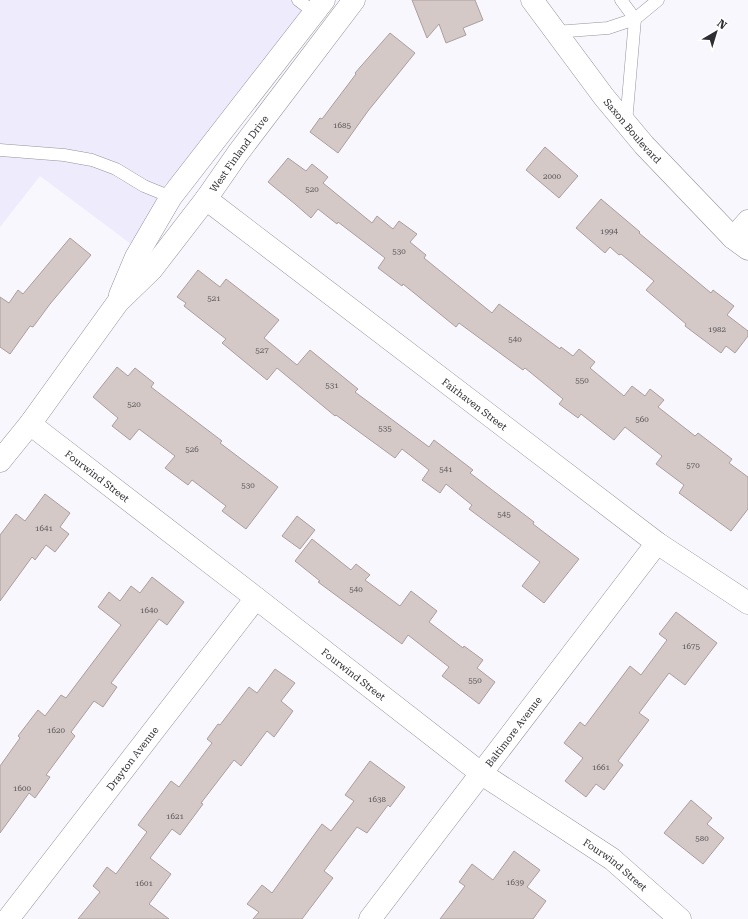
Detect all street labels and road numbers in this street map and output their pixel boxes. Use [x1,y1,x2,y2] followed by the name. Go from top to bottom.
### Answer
[602,96,664,166] street label: Saxon Boulevard
[208,113,271,194] street label: West Finland Drive
[440,376,509,433] street label: Fairhaven Street
[63,448,131,505] street label: Fourwind Street
[319,646,388,703] street label: Fourwind Street
[483,694,544,769] street label: Baltimore Avenue
[104,724,161,793] street label: Drayton Avenue
[581,837,649,893] street label: Fourwind Street

